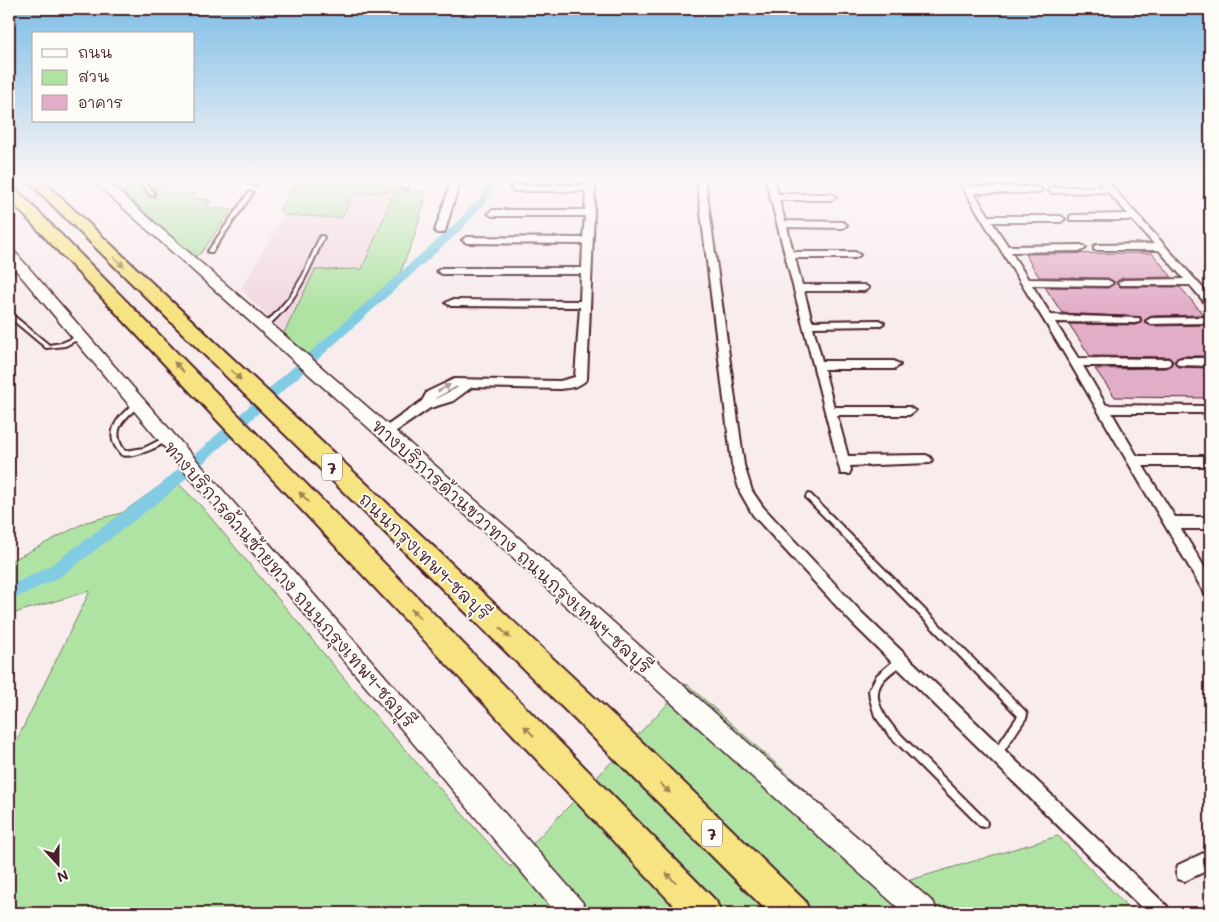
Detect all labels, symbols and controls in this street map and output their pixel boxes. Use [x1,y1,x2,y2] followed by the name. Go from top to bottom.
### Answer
[32,32,195,122] legend
[78,42,112,62] text: ถนน
[78,66,109,86] text: สวน
[78,92,123,112] text: อาคาร
[113,256,125,268] one-way arrow
[173,362,185,374] one-way arrow
[230,369,242,381] one-way arrow
[437,384,452,392] one-way arrow
[367,414,657,678] street label: ทางบริการด้านขวาทาง ถนนกรุงเทพฯ-ชลบุรี
[157,435,421,734] street label: ทางบริการด้านซ้ายทาง ถนนกรุงเทพฯ-ชลบุรี
[322,454,342,481] road number: 7
[355,488,495,624] street label: ถนนกรุงเทพฯ-ชลบุรี
[298,491,310,503] one-way arrow
[410,608,422,620] one-way arrow
[499,627,511,639] one-way arrow
[523,725,535,737] one-way arrow
[659,781,671,793] one-way arrow
[702,820,722,846] road number: 7
[32,840,82,890] north arrow
[54,866,71,887] text: N
[665,872,677,884] one-way arrow

